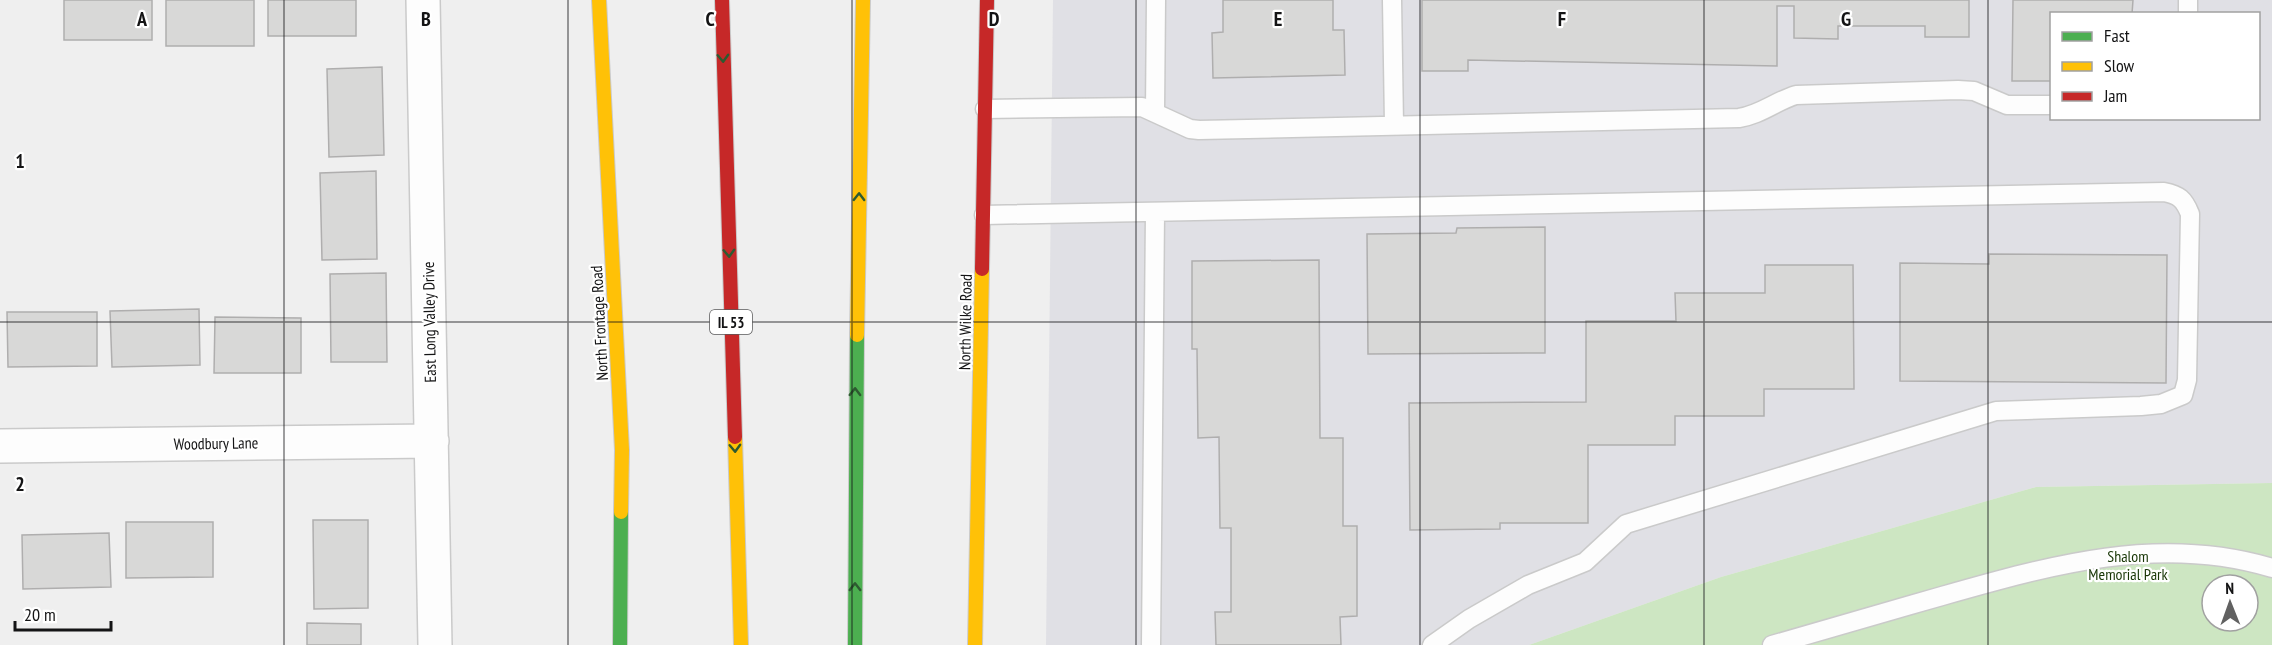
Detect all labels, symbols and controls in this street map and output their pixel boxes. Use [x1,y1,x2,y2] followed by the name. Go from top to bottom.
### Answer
[136,6,148,32] text: A
[421,6,431,32] text: B
[705,6,715,32] text: C
[989,6,1000,32] text: D
[1274,6,1282,32] text: E
[1558,6,1566,32] text: F
[1841,6,1851,32] text: G
[2050,12,2260,120] legend
[2104,24,2130,47] text: Fast
[717,54,730,63] one-way arrow
[2104,54,2135,77] text: Slow
[2103,84,2127,107] text: Jam
[15,148,25,174] text: 1
[853,192,865,201] one-way arrow
[723,249,736,258] one-way arrow
[418,261,440,383] street label: East Long Valley Drive
[586,265,612,381] street label: North Frontage Road
[954,274,976,370] street label: North Wilke Road
[710,310,752,334] road number: IL 53
[849,387,861,396] one-way arrow
[174,432,258,454] street label: Woodbury Lane
[729,444,741,453] one-way arrow
[15,471,25,497] text: 2
[2088,546,2168,584] park label: Shalom Memorial Park
[2200,573,2260,633] north arrow
[2225,578,2234,598] text: N
[849,582,861,591] one-way arrow
[15,594,111,632] scale bar
[24,603,56,626] text: 20 m

